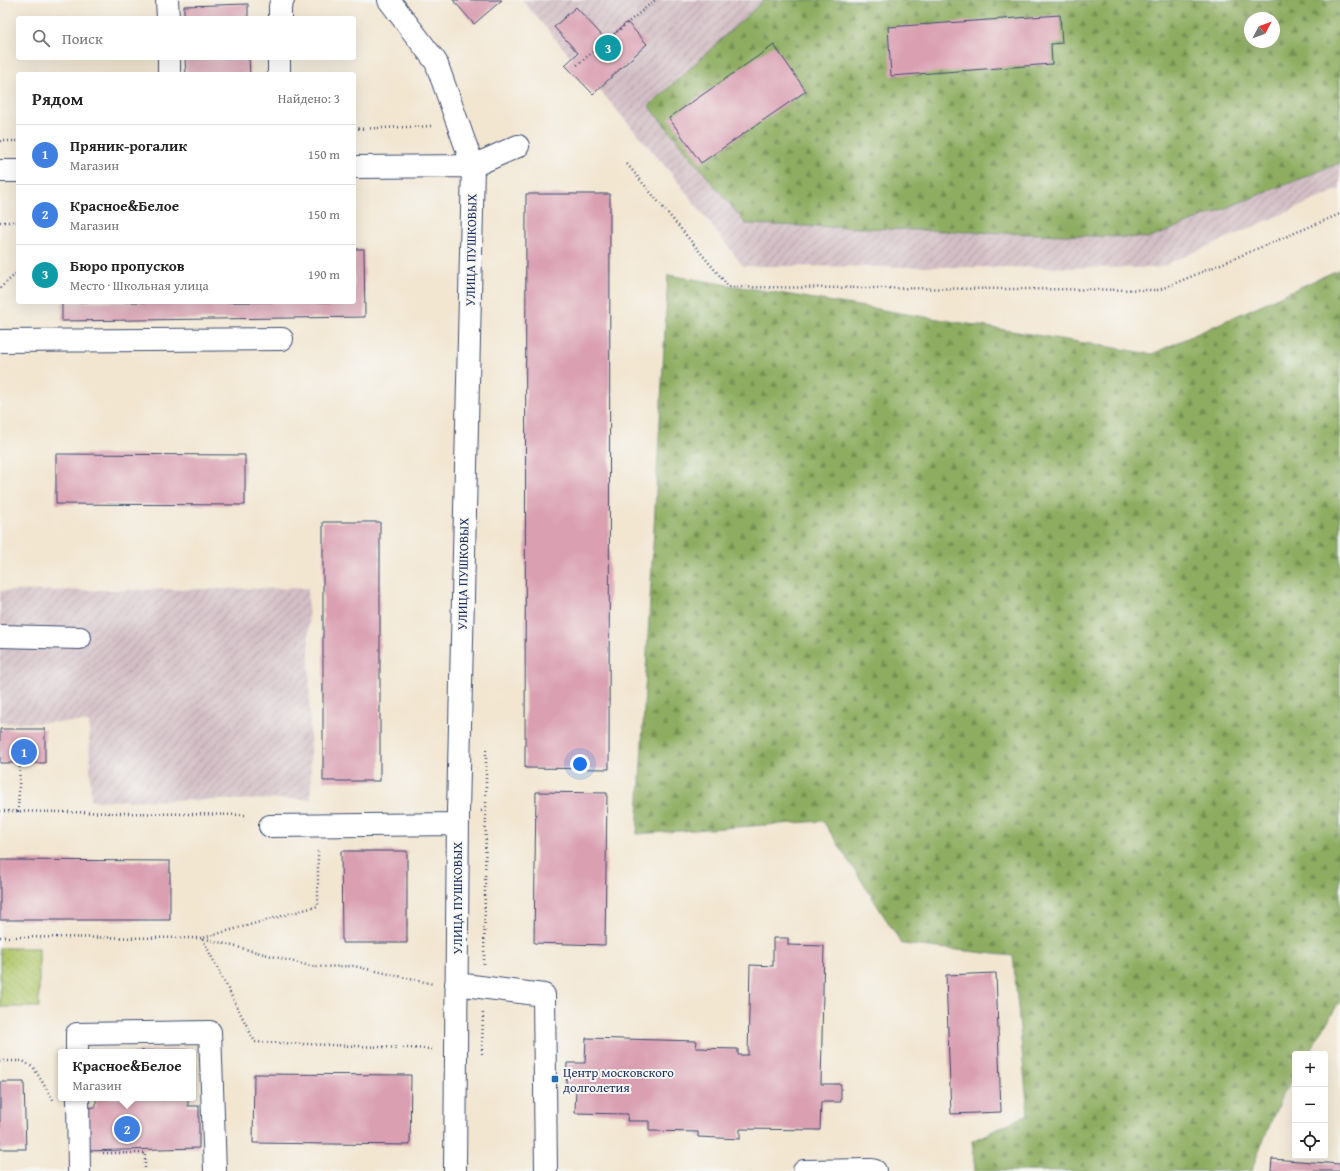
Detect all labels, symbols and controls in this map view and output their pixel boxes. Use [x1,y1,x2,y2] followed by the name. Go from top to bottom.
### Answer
[1244,12,1280,48] north arrow
[16,16,356,60] search box
[30,27,52,49] icon: search
[62,28,103,49] text: Поиск
[595,33,621,63] pin: 3
[32,86,83,111] text: Рядом
[278,89,340,108] text: Найдено: 3
[70,135,187,156] text: Пряник-рогалик
[42,145,48,164] text: 1
[308,145,340,164] text: 150 m
[70,156,119,175] text: Магазин
[461,194,481,306] street label: УЛИЦА ПУШКОВЫХ
[70,195,179,216] text: Красное&Белое
[42,205,48,224] text: 2
[308,205,340,224] text: 150 m
[70,216,119,235] text: Магазин
[70,255,185,276] text: Бюро пропусков
[42,265,48,284] text: 3
[308,265,340,284] text: 190 m
[70,276,209,295] text: Место · Школьная улица
[453,518,473,630] street label: УЛИЦА ПУШКОВЫХ
[11,737,37,767] pin: 1
[570,754,590,774] your location
[448,842,467,954] street label: УЛИЦА ПУШКОВЫХ
[58,1049,196,1101] popup
[1292,1051,1328,1159] map controls
[1292,1051,1328,1087] button: +
[72,1055,182,1076] text: Красное&Белое
[563,1063,674,1097] place label: Центр московского долголетия
[550,1074,560,1084] marker: Центр московского долголетия
[72,1076,121,1095] text: Магазин
[1292,1087,1328,1123] button: −
[114,1114,140,1144] pin: 2
[1292,1123,1328,1159] button: locate

